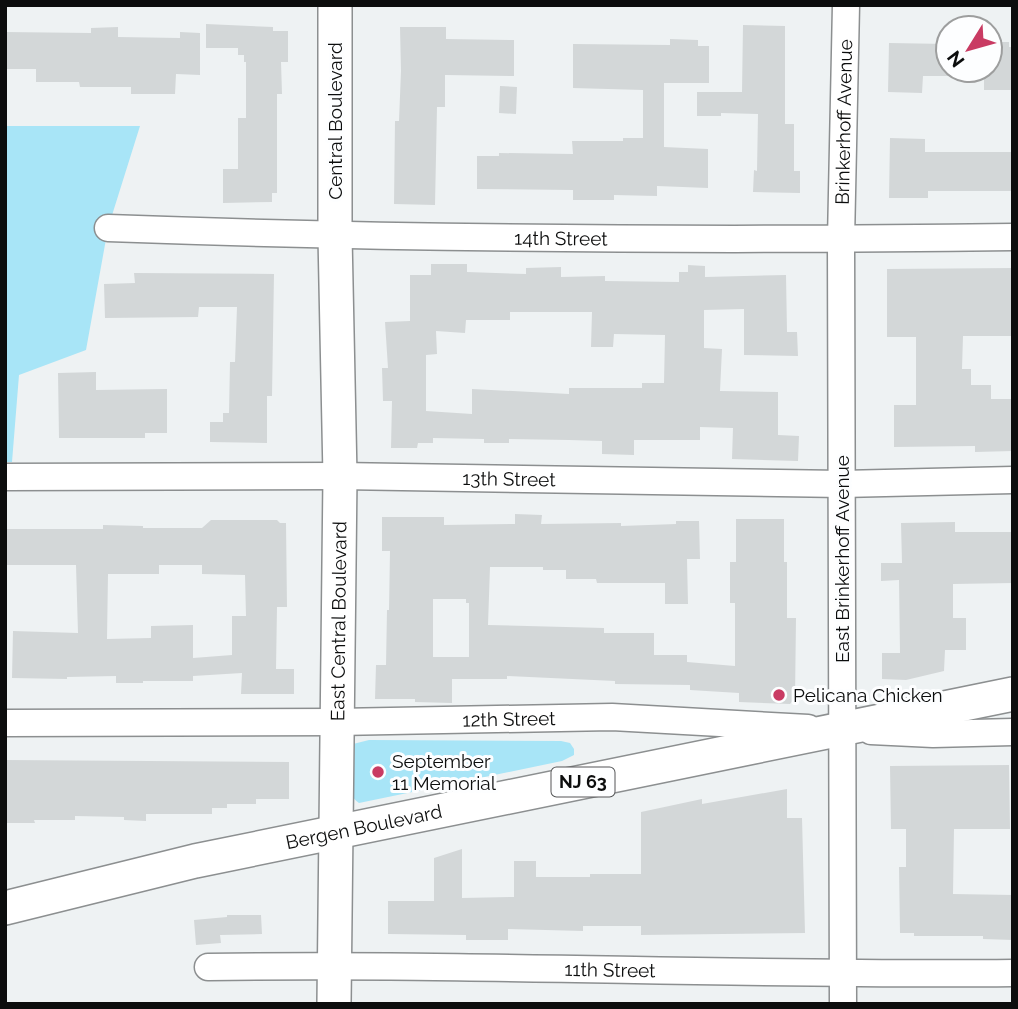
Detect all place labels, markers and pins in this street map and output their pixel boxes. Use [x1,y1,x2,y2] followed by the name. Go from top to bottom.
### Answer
[793,684,943,706] place label: Pelicana Chicken
[771,687,787,703] marker: Pelicana Chicken
[392,750,497,794] place label: September 11 Memorial
[370,764,386,780] marker: September 11 Memorial

